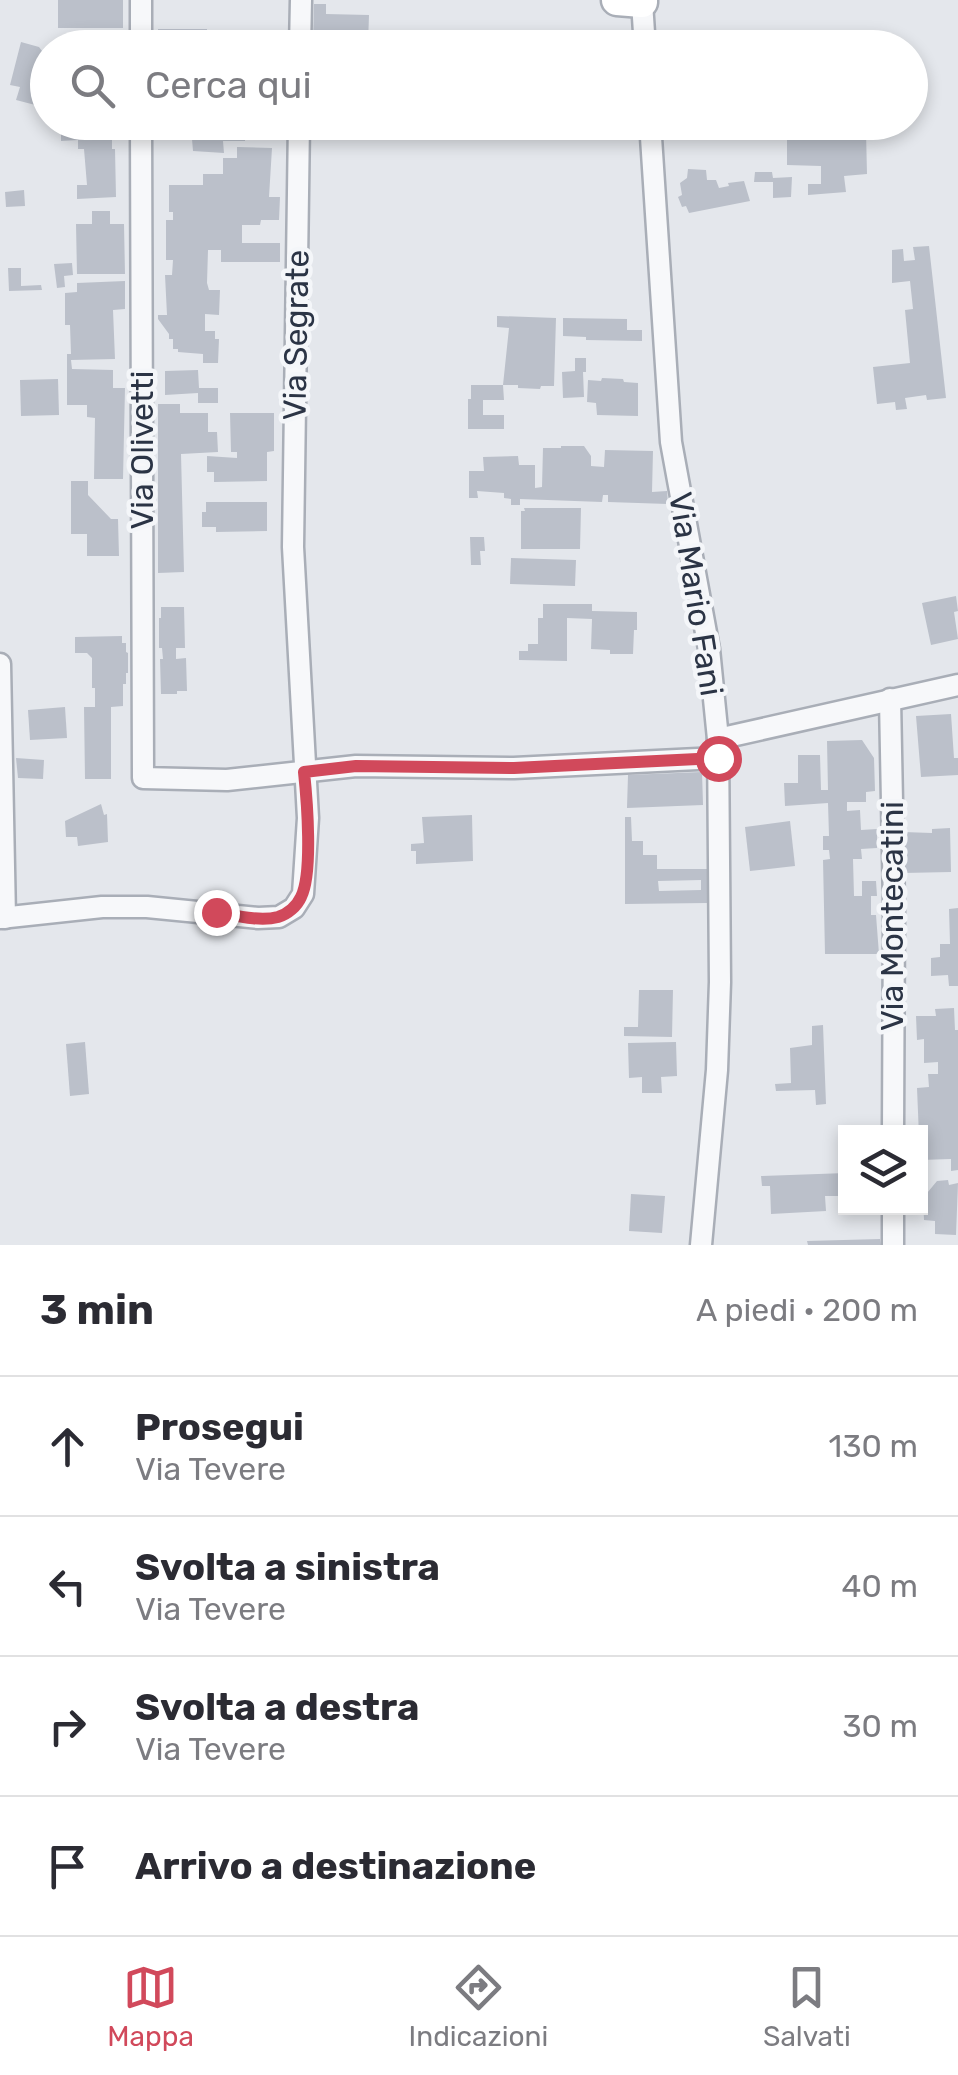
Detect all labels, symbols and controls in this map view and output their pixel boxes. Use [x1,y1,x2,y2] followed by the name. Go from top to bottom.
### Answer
[30,30,928,140] search box
[65,58,120,113] icon: search
[145,62,312,108] text: Cerca qui
[276,249,316,421] street label: Via Segrate
[123,370,161,530] street label: Via Olivetti
[661,489,731,699] street label: Via Mario Fani
[696,736,742,782] route start
[873,801,911,1031] street label: Via Montecatini
[194,890,240,936] route end
[838,1125,928,1215] map controls
[838,1125,928,1215] button: layers
[40,1285,154,1335] text: 3 min
[696,1291,918,1329] text: A piedi · 200 m
[135,1404,304,1450] text: Prosegui
[40,1419,95,1474] icon: ahead
[828,1427,918,1465] text: 130 m
[135,1450,286,1488] text: Via Tevere
[135,1544,440,1590] text: Svolta a sinistra
[40,1559,95,1614] icon: left
[842,1567,918,1605] text: 40 m
[135,1590,286,1628] text: Via Tevere
[135,1684,419,1730] text: Svolta a destra
[40,1699,95,1754] icon: right
[842,1707,918,1745] text: 30 m
[135,1730,286,1768] text: Via Tevere
[40,1839,95,1894] icon: arrive
[135,1843,536,1889] text: Arrivo a destinazione
[107,1960,194,2053] tab: Mappa
[409,1960,548,2053] tab: Indicazioni
[763,1960,851,2053] tab: Salvati

